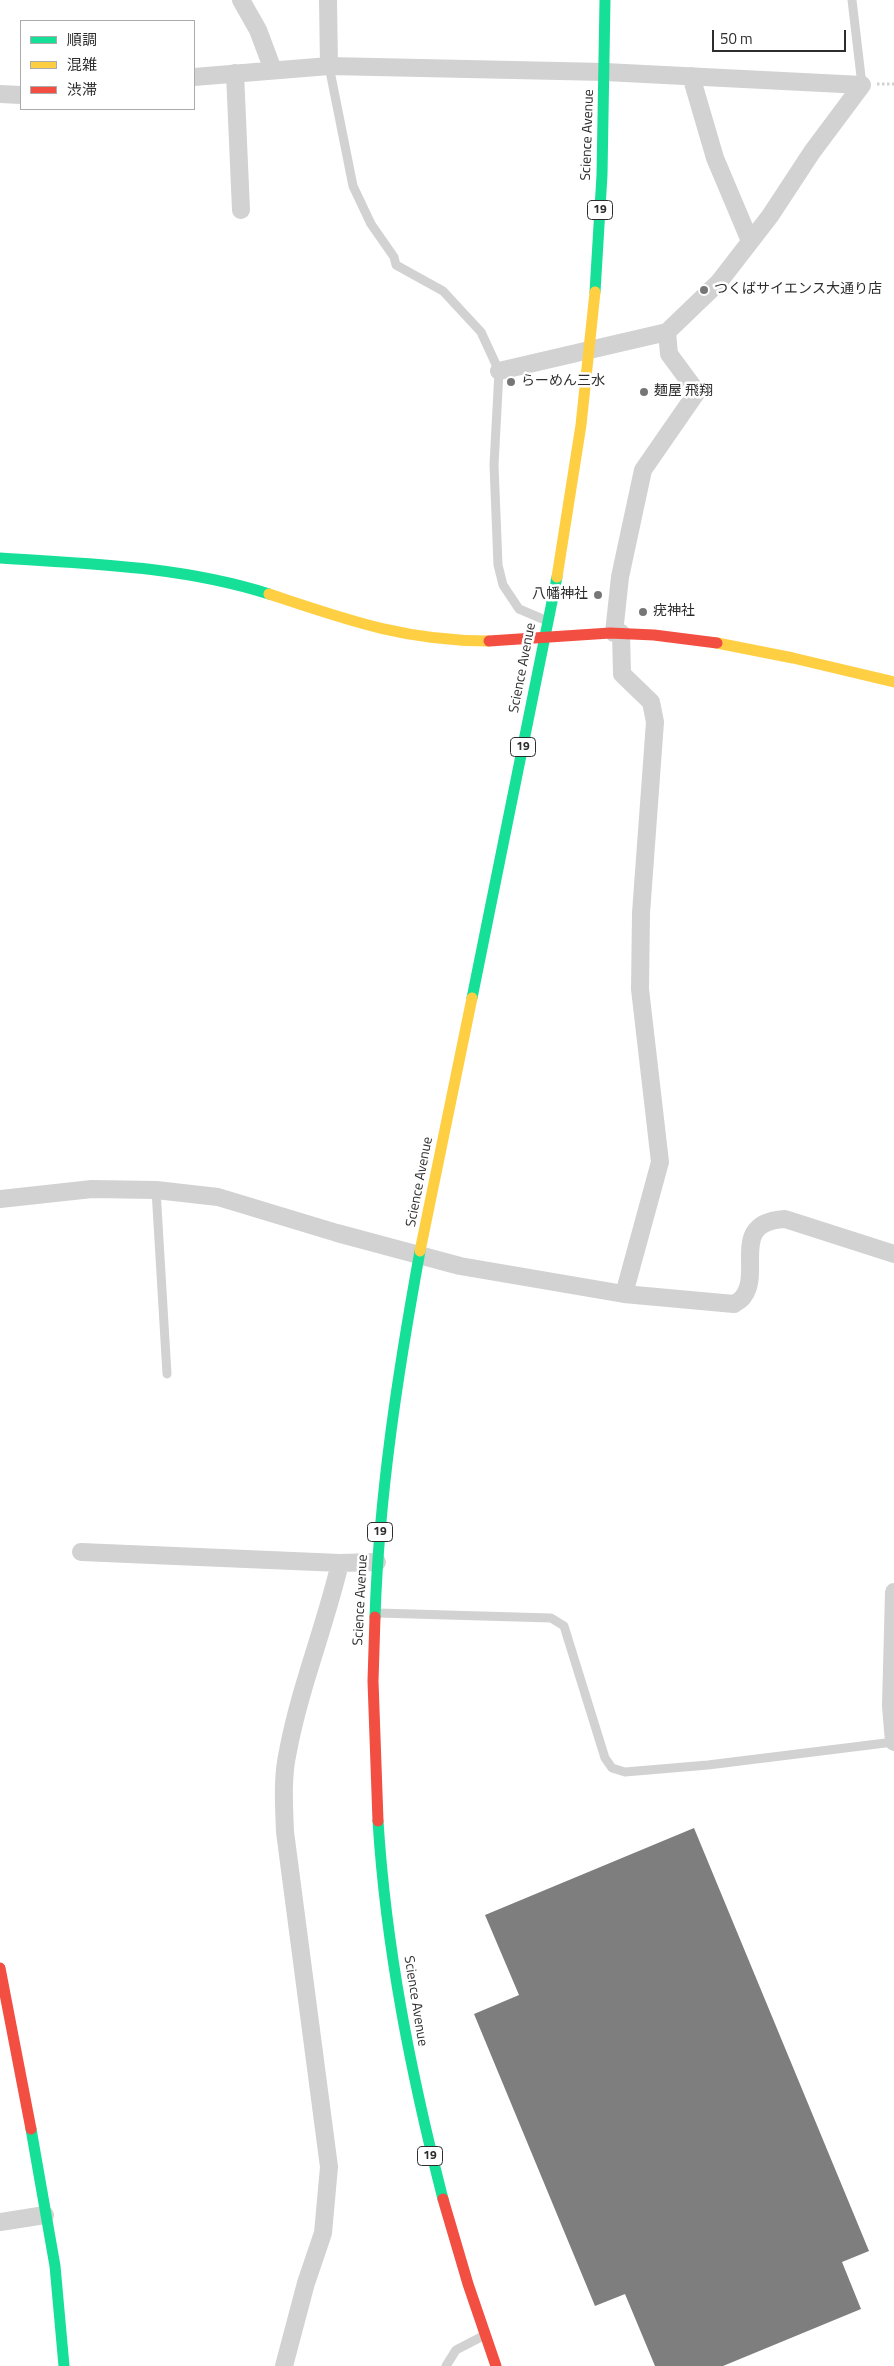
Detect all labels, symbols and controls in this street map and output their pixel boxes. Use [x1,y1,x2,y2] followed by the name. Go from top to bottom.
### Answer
[20,20,195,110] legend
[714,20,848,52] scale bar
[720,27,753,50] text: 50 m
[67,28,97,51] text: 順調
[67,53,97,76] text: 混雑
[67,78,97,101] text: 渋滞
[578,89,598,181] street label: Science Avenue
[588,200,612,220] road number: 19
[714,282,882,298] place label: つくばサイエンス大通り店
[698,284,710,296] marker: つくばサイエンス大通り店
[521,374,605,390] place label: らーめん三水
[505,376,517,388] marker: らーめん三水
[654,384,713,400] place label: 麺屋 飛翔
[638,386,650,398] marker: 麺屋 飛翔
[532,587,588,603] place label: 八幡神社
[592,589,604,601] marker: 八幡神社
[653,604,695,620] place label: 疣神社
[637,606,649,618] marker: 疣神社
[506,622,540,714] street label: Science Avenue
[510,738,536,756] road number: 19
[403,1136,437,1228] street label: Science Avenue
[368,1522,392,1541] road number: 19
[350,1554,372,1646] street label: Science Avenue
[400,1955,430,2047] street label: Science Avenue
[418,2146,442,2166] road number: 19

